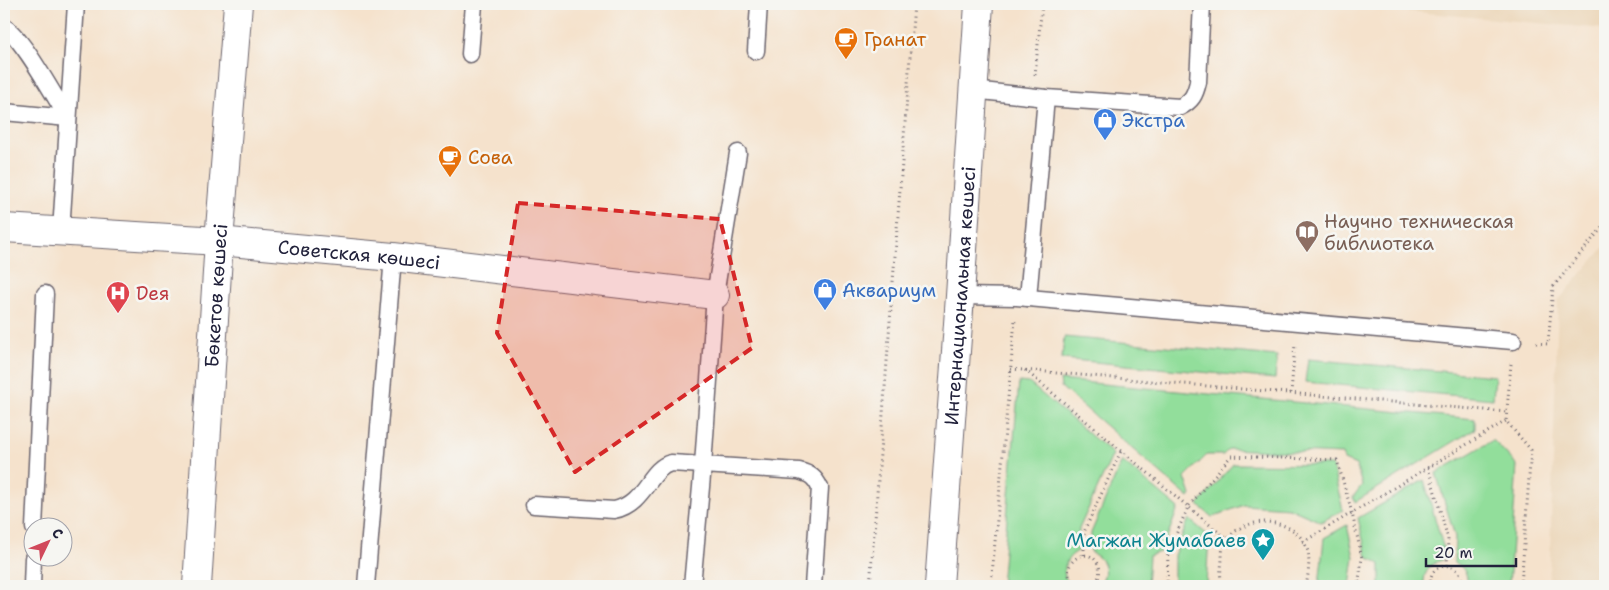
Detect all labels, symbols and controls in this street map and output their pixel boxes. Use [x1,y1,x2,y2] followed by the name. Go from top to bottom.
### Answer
[833,26,859,60] cafe icon: Гранат
[864,27,926,52] place label: Гранат
[1092,107,1118,141] shop icon: Экстра
[1122,108,1185,133] place label: Экстра
[437,144,463,178] cafe icon: Сова
[468,145,513,170] place label: Сова
[938,165,981,426] street label: Интернациональная көшесі
[1324,209,1514,256] place label: Научно техническая библиотека
[1294,219,1320,253] library icon: Научно техническая библиотека
[198,223,233,368] street label: Бөкетов көшесі
[277,234,442,275] street label: Советская көшесі
[812,277,838,311] shop icon: Аквариум
[842,278,936,303] place label: Аквариум
[105,280,131,314] hospital icon: Deя
[136,281,169,306] place label: Deя
[22,518,72,568] north arrow
[48,524,67,542] text: С
[1250,527,1276,561] place icon: Магжан Жумабаев
[1066,528,1246,553] place label: Магжан Жумабаев
[1426,535,1516,567] scale bar
[1434,543,1473,563] text: 20 m

